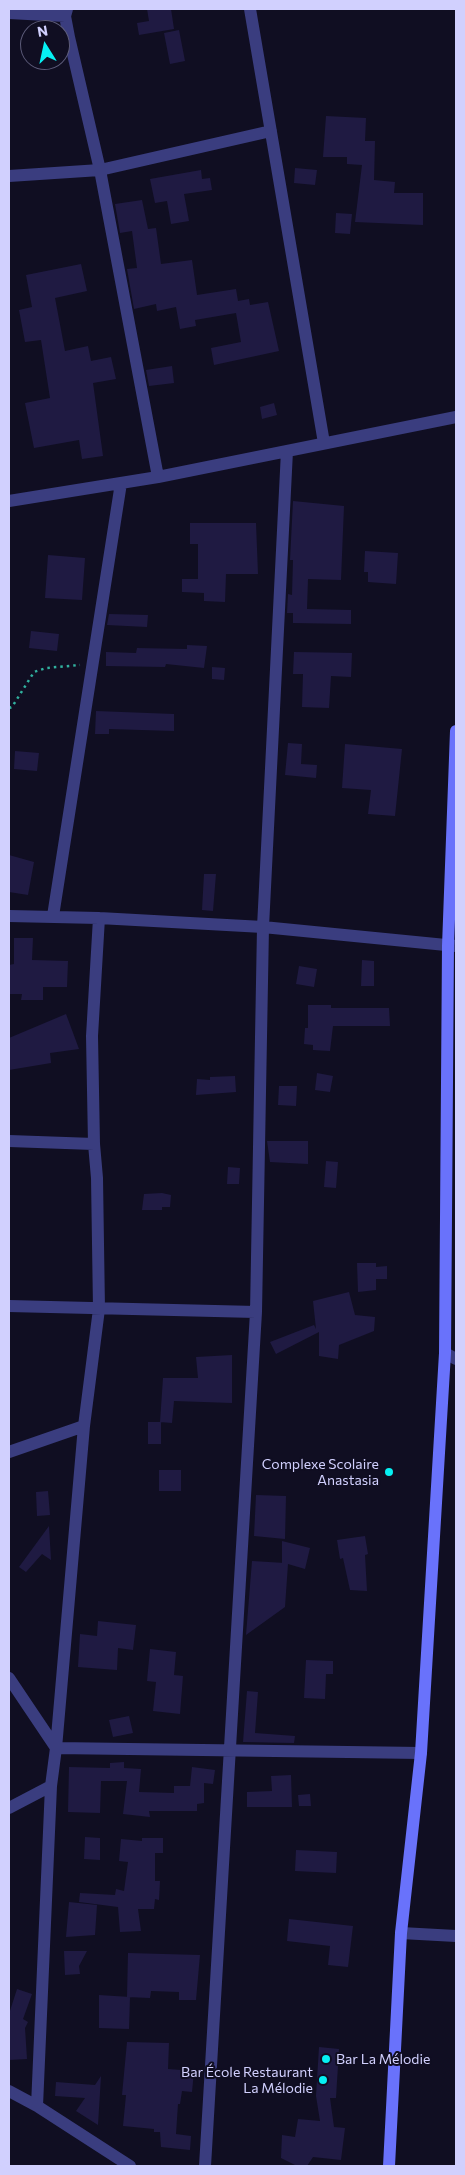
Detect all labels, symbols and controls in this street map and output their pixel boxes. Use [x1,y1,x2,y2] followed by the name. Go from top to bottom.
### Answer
[20,20,70,70] north arrow
[36,21,49,40] text: N
[262,1456,379,1488] place label: Complexe Scolaire Anastasia
[383,1466,395,1478] marker: Complexe Scolaire Anastasia
[336,2051,430,2067] place label: Bar La Mélodie
[320,2053,332,2065] marker: Bar La Mélodie
[181,2064,313,2096] place label: Bar École Restaurant La Mélodie
[317,2074,329,2086] marker: Bar École Restaurant La Mélodie

